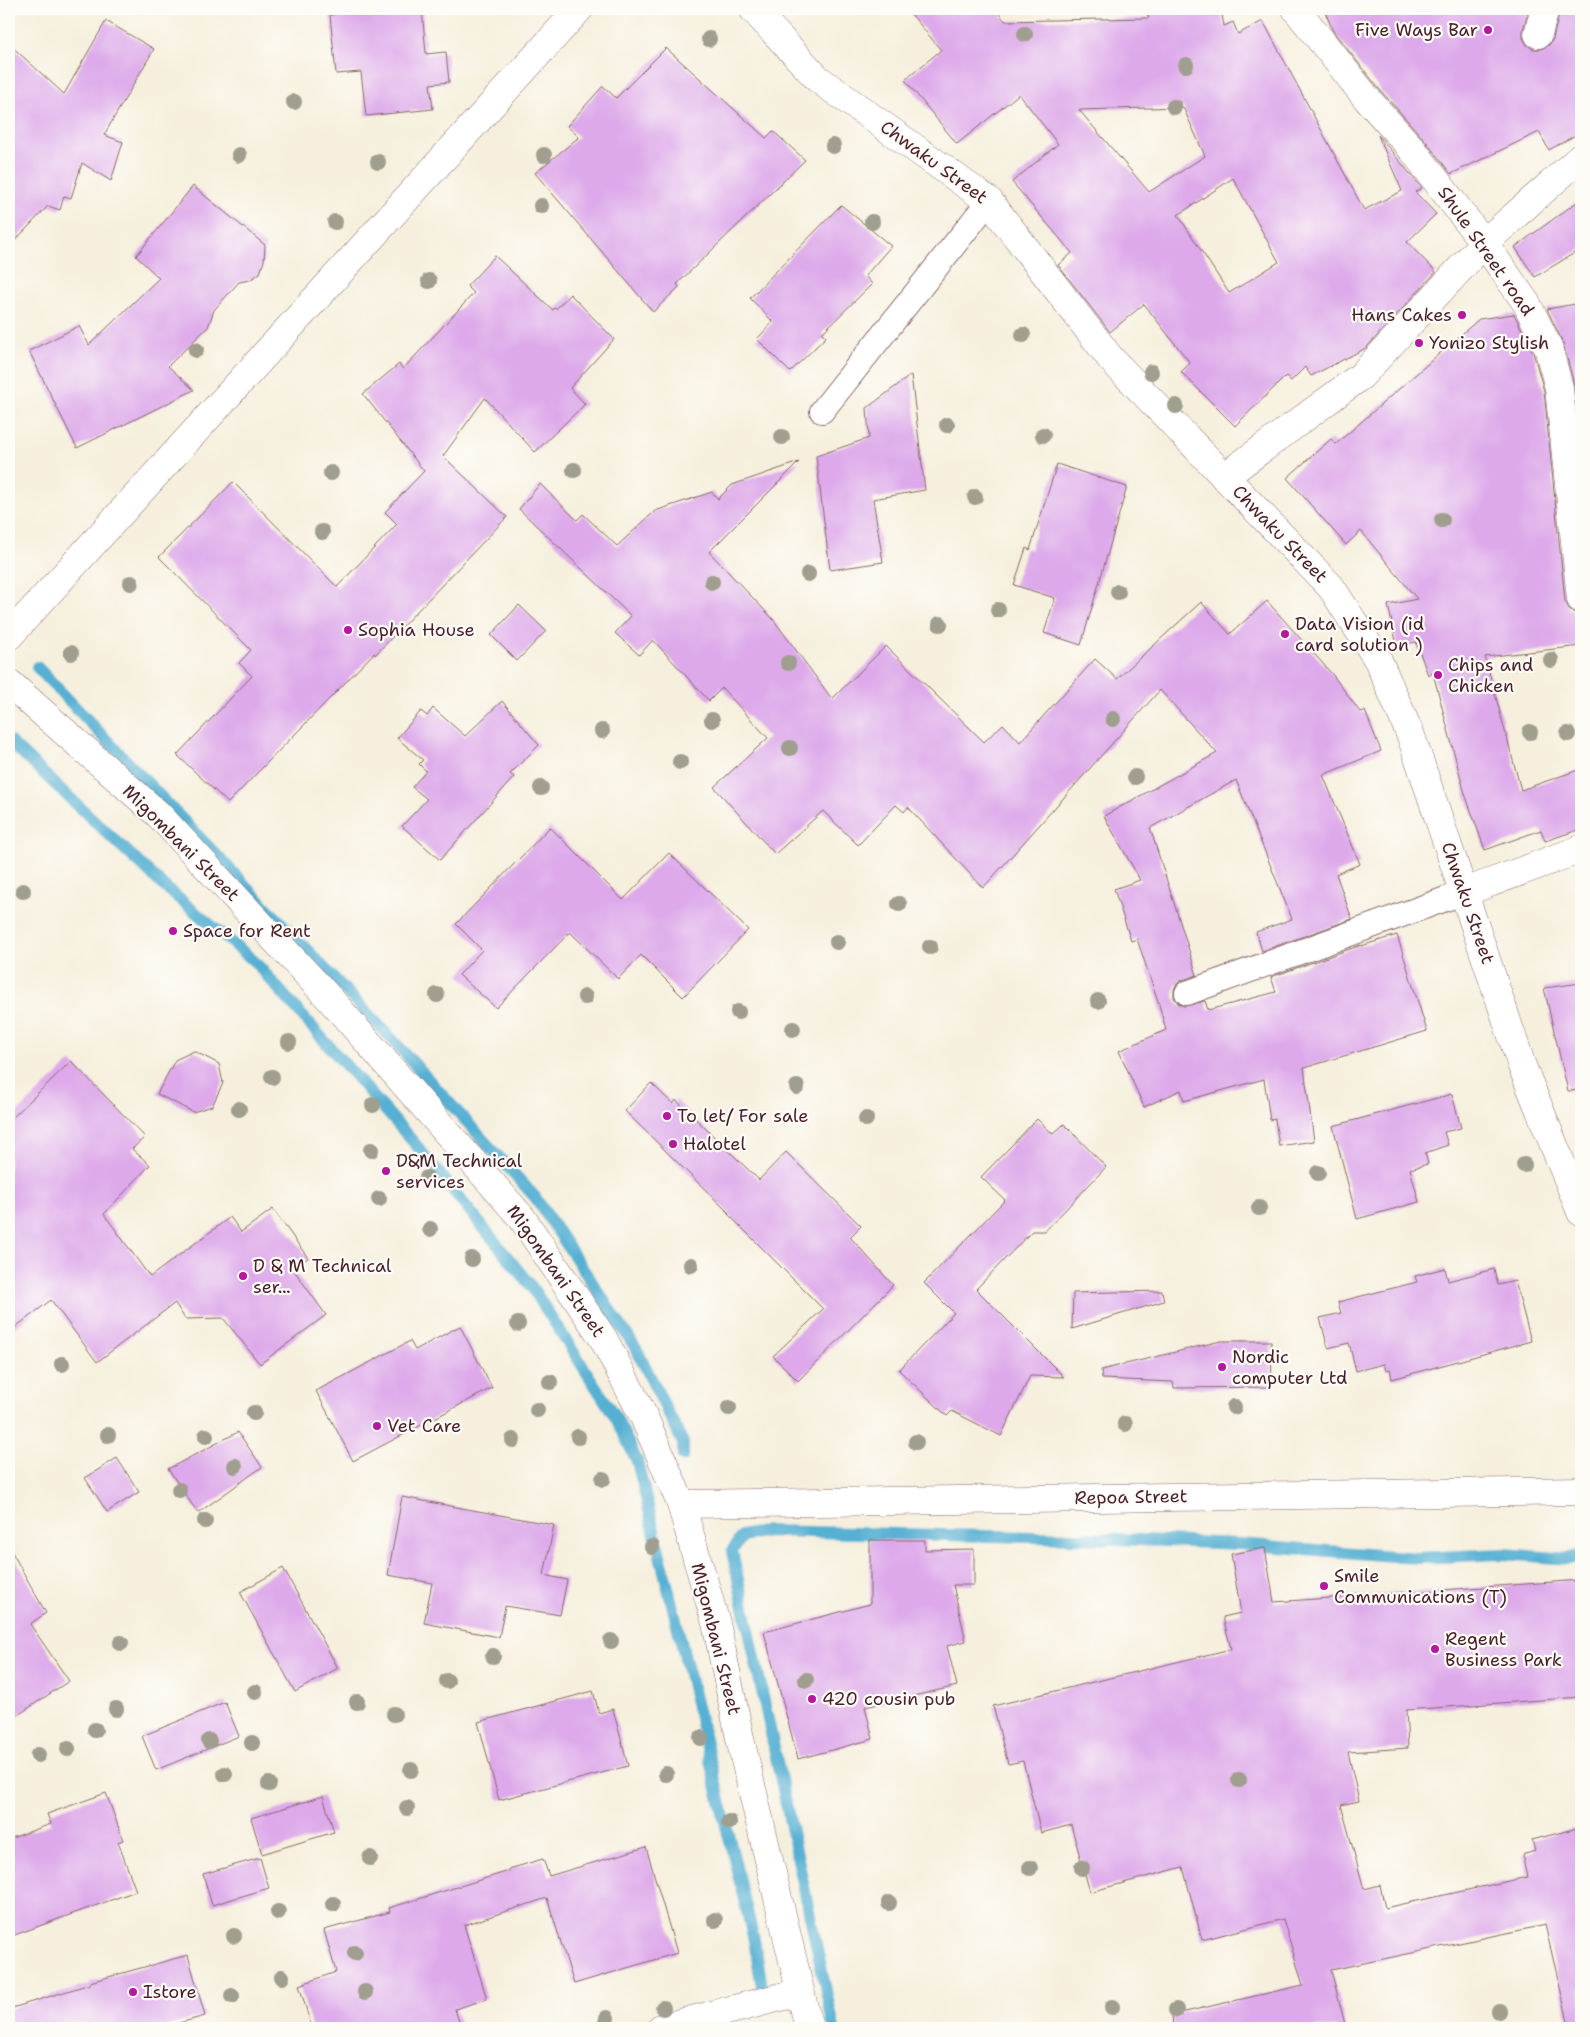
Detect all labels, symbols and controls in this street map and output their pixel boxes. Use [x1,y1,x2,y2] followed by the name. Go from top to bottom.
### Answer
[1355,18,1478,42] place label: Five Ways Bar
[1482,24,1494,36] marker: Five Ways Bar
[875,115,993,209] street label: Chwaku Street
[1432,181,1540,321] street label: Shule Street road
[1351,303,1452,327] place label: Hans Cakes
[1456,309,1468,321] marker: Hans Cakes
[1429,331,1549,355] place label: Yonizo Stylish
[1413,337,1425,349] marker: Yonizo Stylish
[1227,480,1333,588] street label: Chwaku Street
[1295,612,1424,657] place label: Data Vision (id card solution )
[358,618,475,642] place label: Sophia House
[342,624,354,636] marker: Sophia House
[1279,628,1291,640] marker: Data Vision (id card solution )
[1448,653,1533,698] place label: Chips and Chicken
[1432,669,1444,681] marker: Chips and Chicken
[117,779,245,907] street label: Migombani Street
[1436,839,1500,967] street label: Chwaku Street
[183,919,311,943] place label: Space for Rent
[167,925,179,937] marker: Space for Rent
[677,1104,809,1128] place label: To let/ For sale
[661,1110,673,1122] marker: To let/ For sale
[683,1132,746,1156] place label: Halotel
[667,1138,679,1150] marker: Halotel
[396,1149,523,1194] place label: D&M Technical services
[380,1165,392,1177] marker: D&M Technical services
[501,1200,611,1342] street label: Migombani Street
[253,1254,392,1299] place label: D & M Technical ser...
[237,1270,249,1282] marker: D & M Technical ser...
[1232,1345,1347,1390] place label: Nordic computer Ltd
[1216,1361,1228,1373] marker: Nordic computer Ltd
[387,1414,461,1438] place label: Vet Care
[371,1420,383,1432] marker: Vet Care
[1074,1484,1188,1510] street label: Repoa Street
[685,1560,747,1718] street label: Migombani Street
[1334,1564,1507,1609] place label: Smile Communications (T)
[1318,1580,1330,1592] marker: Smile Communications (T)
[1445,1627,1562,1672] place label: Regent Business Park
[1429,1643,1441,1655] marker: Regent Business Park
[822,1687,955,1711] place label: 420 cousin pub
[806,1693,818,1705] marker: 420 cousin pub
[143,1980,197,2004] place label: Istore
[127,1986,139,1998] marker: Istore

